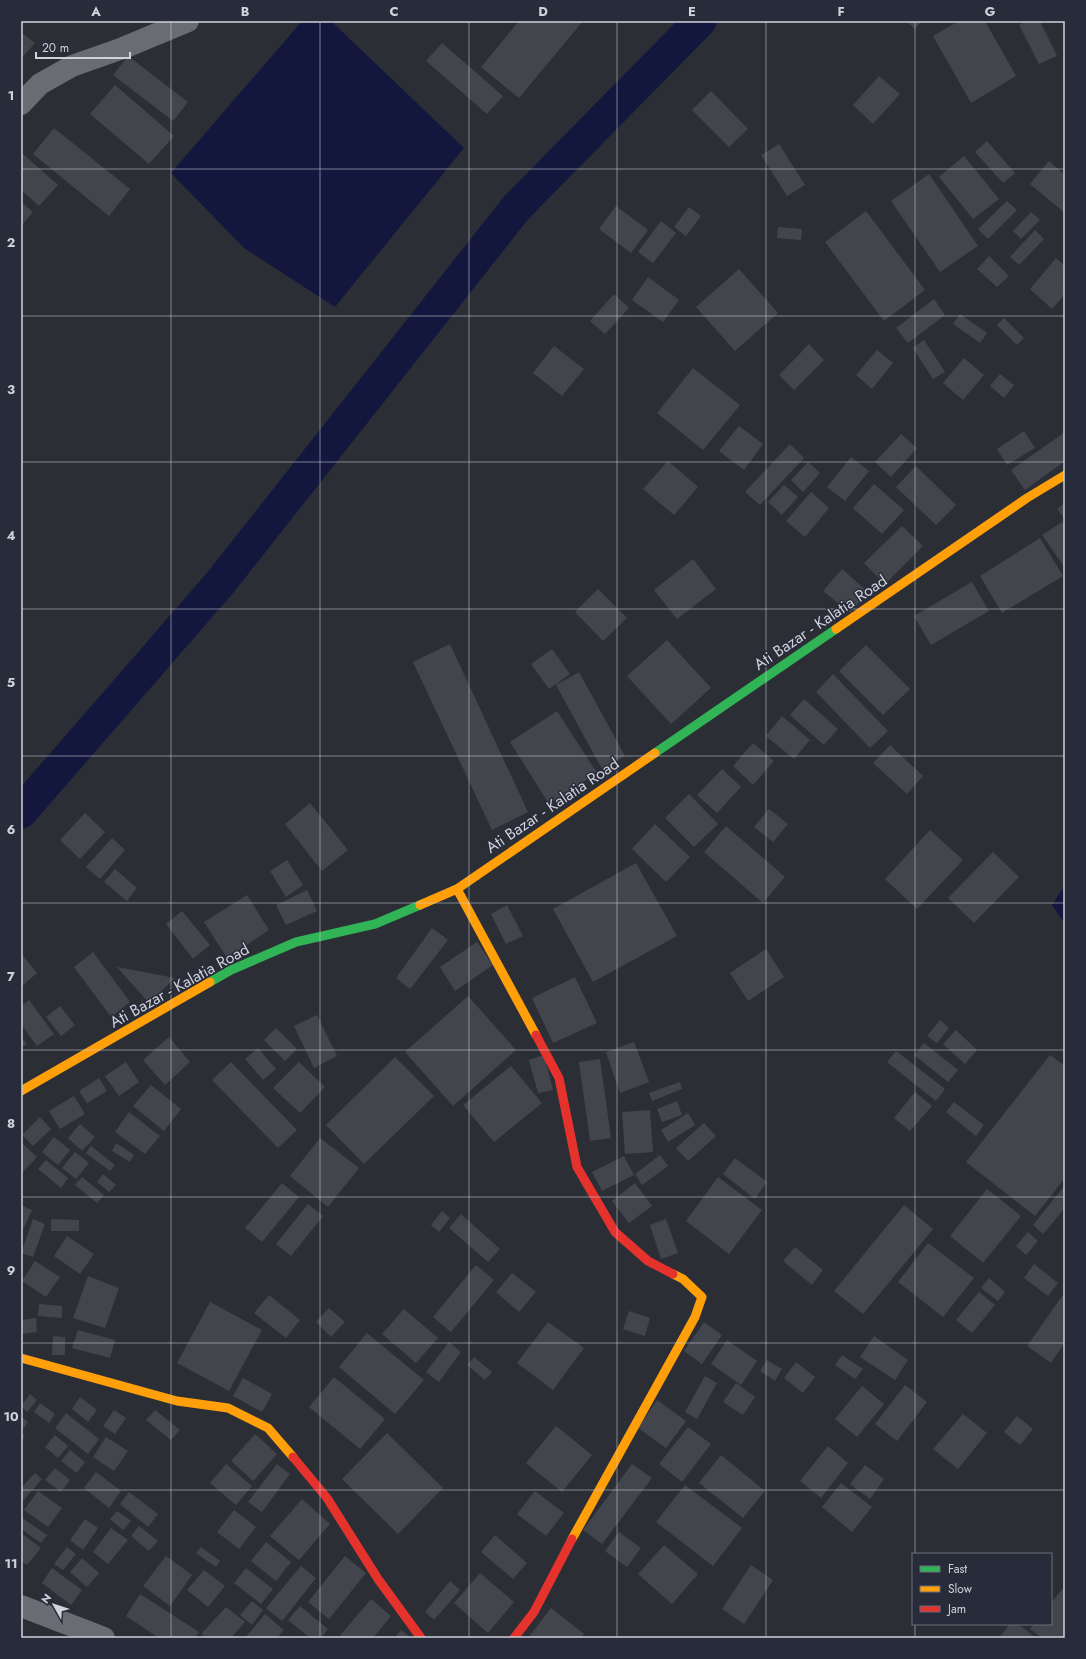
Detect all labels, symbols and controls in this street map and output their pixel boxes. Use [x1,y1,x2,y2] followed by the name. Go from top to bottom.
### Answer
[90,2,101,21] text: A
[241,2,250,21] text: B
[389,2,399,21] text: C
[538,2,548,21] text: D
[688,2,696,21] text: E
[837,2,845,21] text: F
[985,2,996,21] text: G
[36,34,130,60] scale bar
[42,39,69,57] text: 20 m
[8,86,14,105] text: 1
[7,233,15,252] text: 2
[7,380,15,399] text: 3
[6,526,16,545] text: 4
[749,569,892,676] street label: Ati Bazar - Kalatia Road
[7,673,15,692] text: 5
[481,752,624,859] street label: Ati Bazar - Kalatia Road
[7,820,16,839] text: 6
[105,937,253,1033] street label: Ati Bazar - Kalatia Road
[7,967,15,986] text: 7
[7,1114,15,1133] text: 8
[7,1261,16,1280] text: 9
[3,1407,19,1426] text: 10
[912,1553,1052,1625] legend
[4,1554,18,1573] text: 11
[948,1560,967,1578] text: Fast
[948,1580,973,1598] text: Slow
[34,1585,74,1625] north arrow
[37,1590,55,1607] text: N
[946,1600,966,1618] text: Jam

